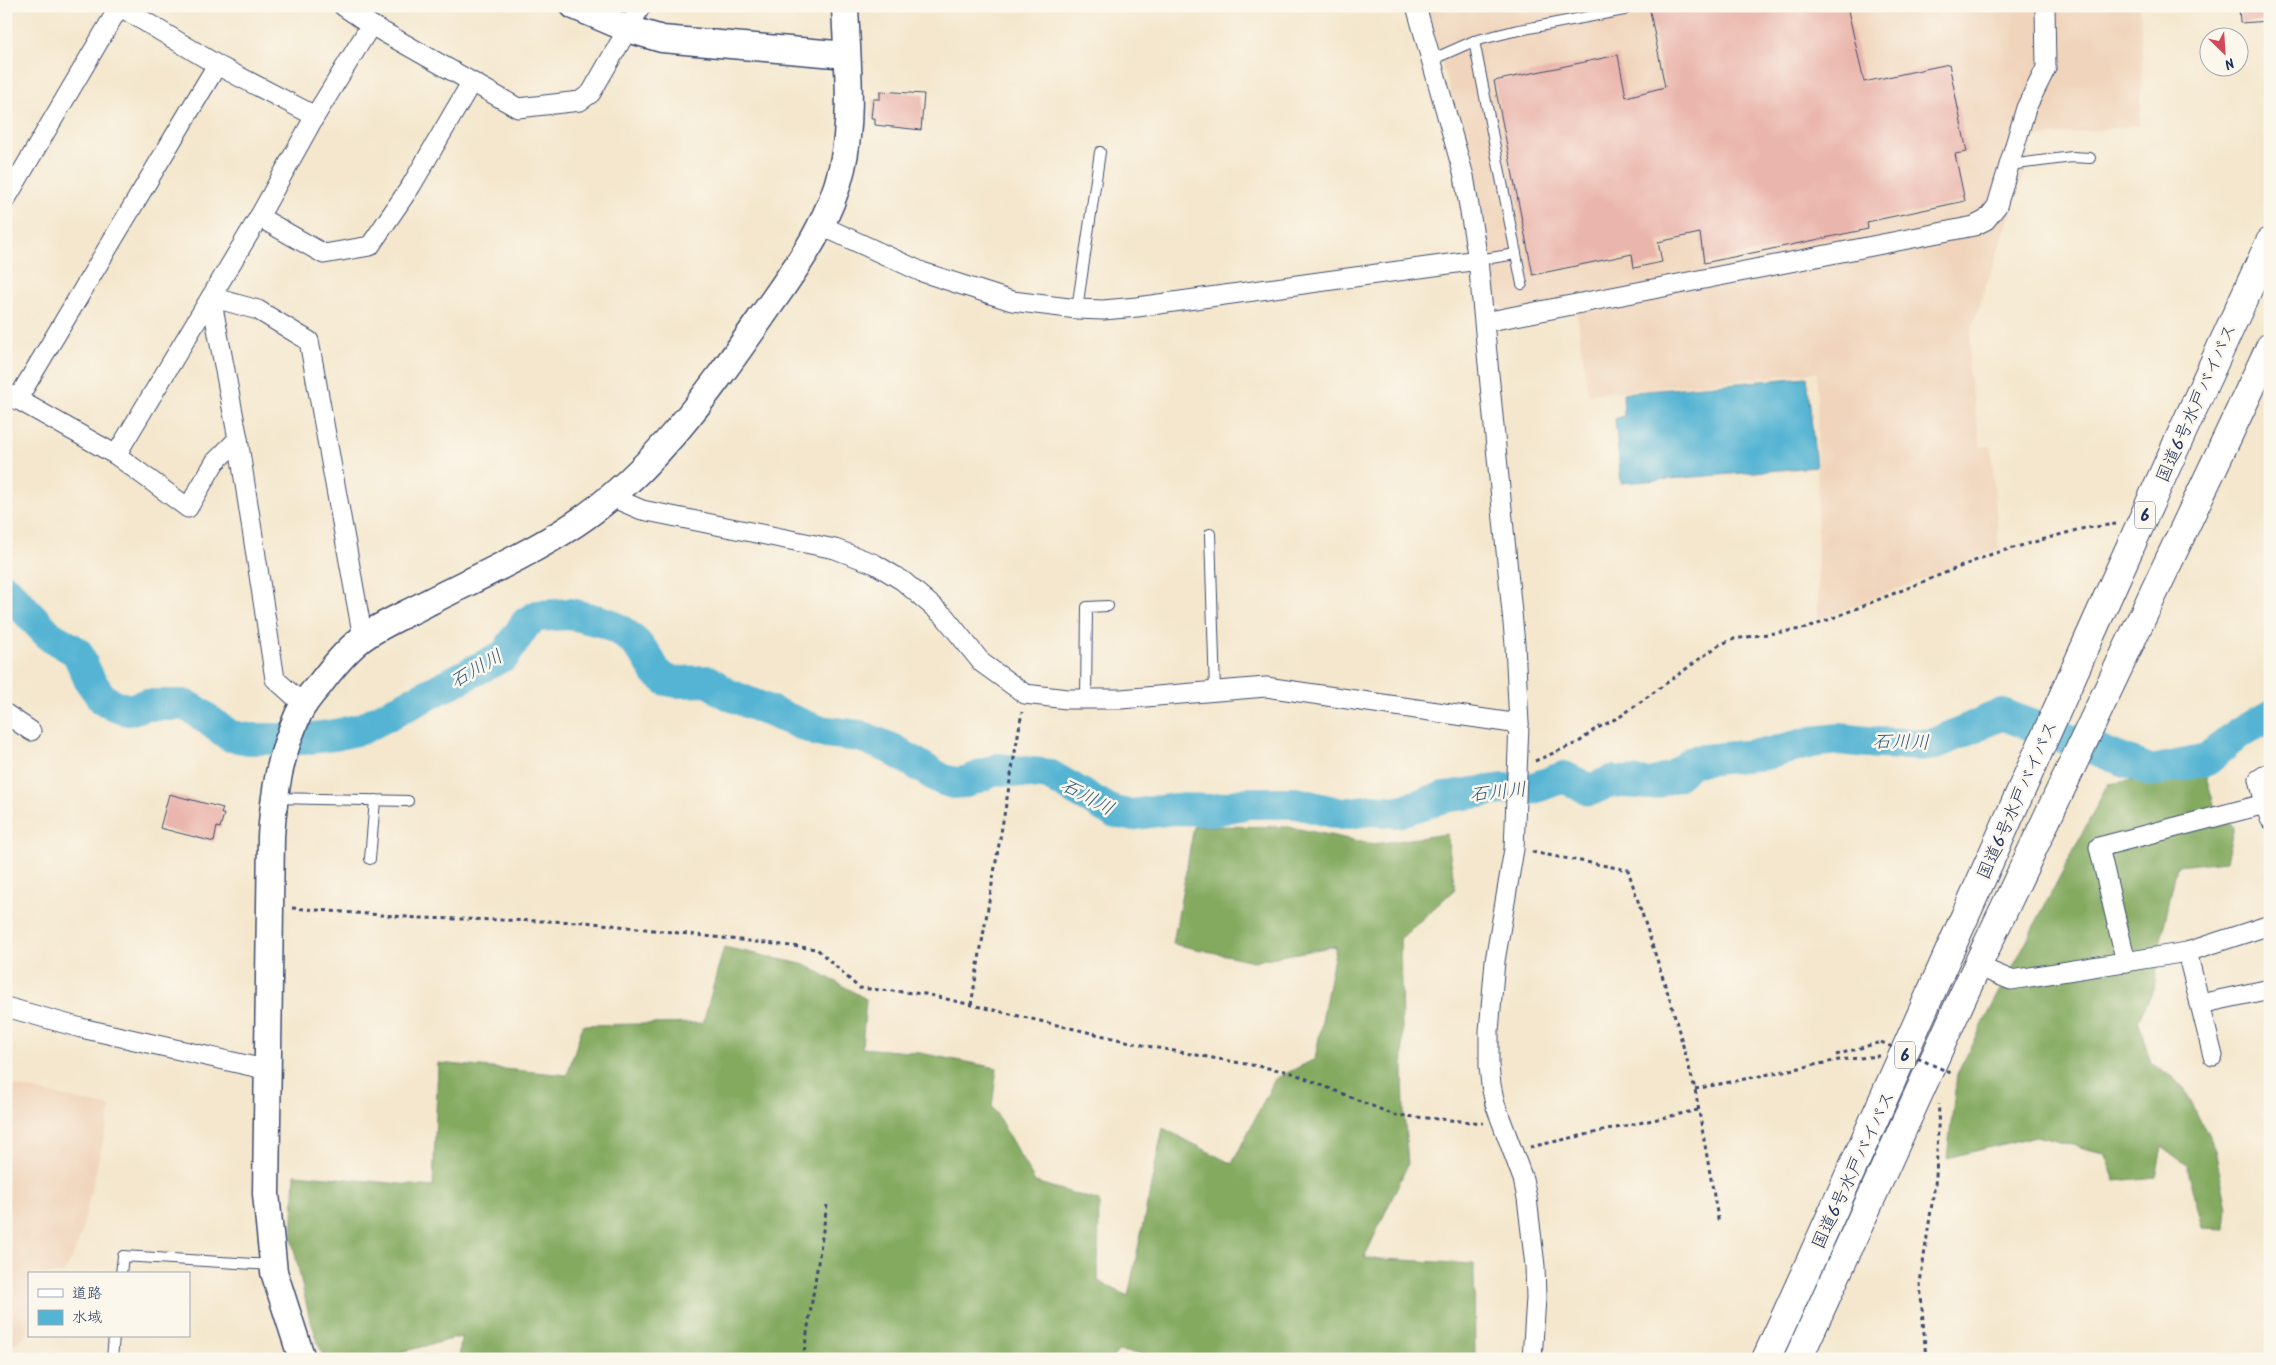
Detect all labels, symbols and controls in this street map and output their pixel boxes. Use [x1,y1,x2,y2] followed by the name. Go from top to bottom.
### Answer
[2198,28,2248,78] north arrow
[2220,51,2238,75] text: N
[2149,319,2246,488] street label: 国道6号水戸バイパス
[2135,502,2155,528] road number: 6
[445,642,509,697] water label: 石川川
[1970,716,2067,885] street label: 国道6号水戸バイパス
[1872,728,1930,758] water label: 石川川
[1055,771,1119,824] water label: 石川川
[1468,775,1528,811] water label: 石川川
[1895,1042,1915,1068] road number: 6
[1805,1087,1904,1255] street label: 国道6号水戸バイパス
[28,1272,190,1338] legend
[72,1282,102,1306] text: 道路
[72,1306,102,1330] text: 水域

